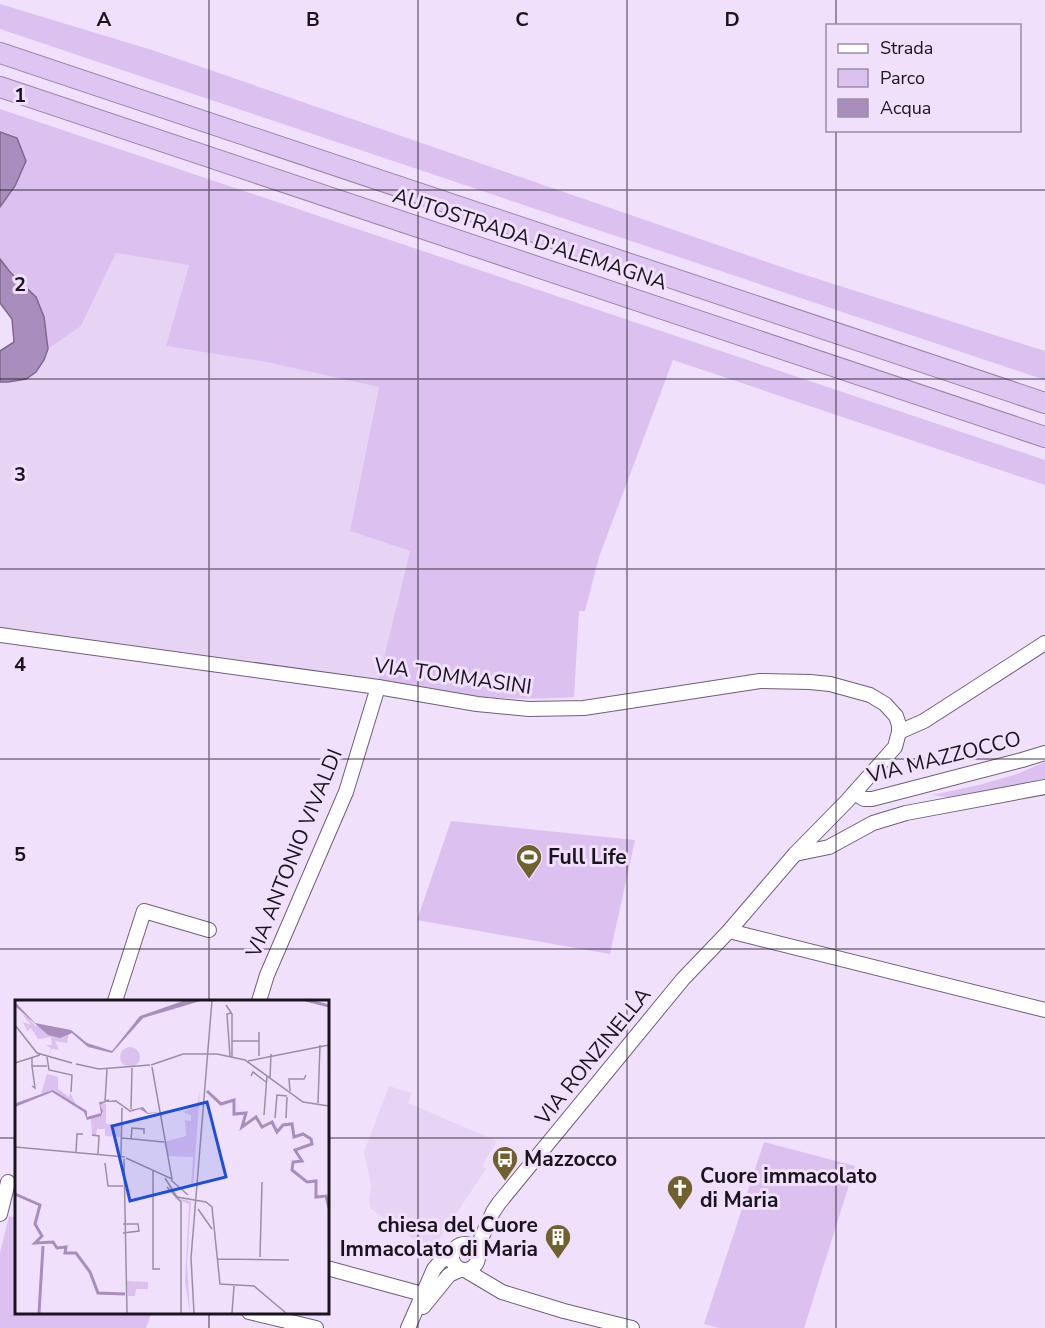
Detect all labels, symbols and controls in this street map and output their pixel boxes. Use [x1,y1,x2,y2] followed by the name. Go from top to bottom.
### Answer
[97,6,112,33] text: A
[306,6,320,33] text: B
[515,6,529,33] text: C
[724,6,740,33] text: D
[826,24,1021,132] legend
[880,36,933,60] text: Strada
[880,66,925,90] text: Parco
[14,82,26,109] text: 1
[880,96,931,120] text: Acqua
[389,181,671,297] street label: AUTOSTRADA D'ALEMAGNA
[14,271,26,298] text: 2
[14,461,26,488] text: 3
[14,651,26,678] text: 4
[371,651,534,701] street label: VIA TOMMASINI
[863,724,1024,790] street label: VIA MAZZOCCO
[239,745,349,962] street label: VIA ANTONIO VIVALDI
[14,841,26,868] text: 5
[514,842,544,880] sports icon: Full Life
[548,843,627,871] place label: Full Life
[528,981,657,1131] street label: VIA RONZINELLA
[15,1000,328,1313] inset map
[490,1144,520,1182] bus stop icon: Mazzocco
[524,1145,617,1173] place label: Mazzocco
[700,1162,877,1214] place label: Cuore immacolato di Maria
[665,1173,695,1211] church icon: Cuore immacolato di Maria
[340,1211,538,1263] place label: chiesa del Cuore Immacolato di Maria
[543,1222,573,1260] building icon: chiesa del Cuore Immacolato di Maria

